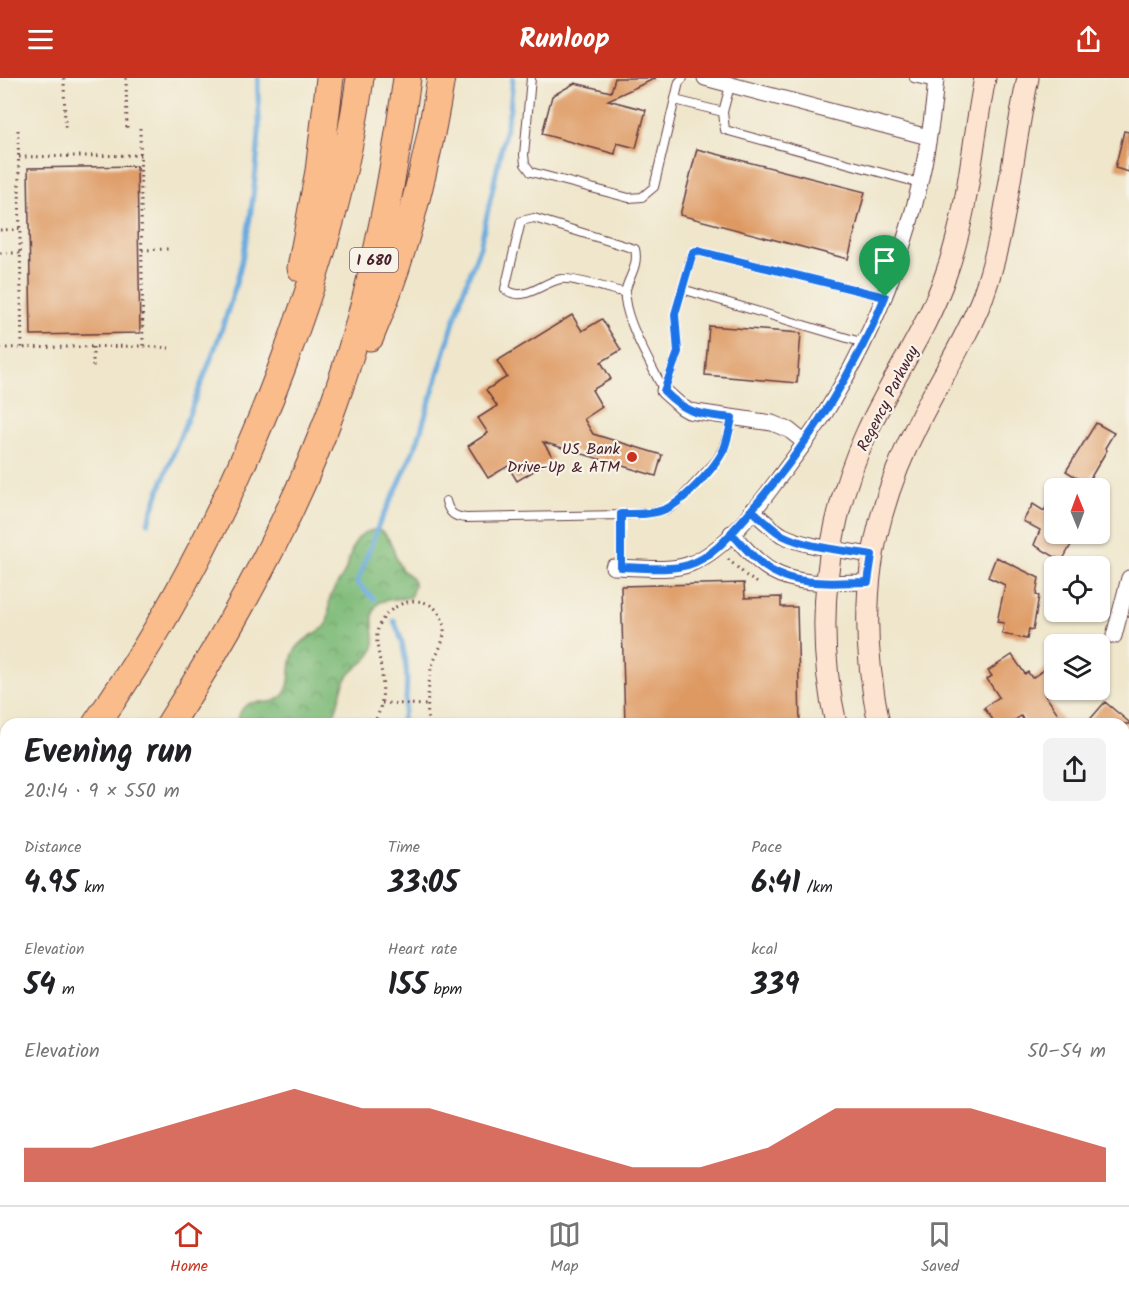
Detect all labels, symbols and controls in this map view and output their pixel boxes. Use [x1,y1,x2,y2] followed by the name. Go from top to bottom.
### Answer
[519,18,610,61] text: Runloop
[24,23,57,56] icon: menu
[1072,23,1105,56] icon: share
[859,235,910,297] pin
[868,244,901,277] icon: arrive
[350,248,398,272] road number: I 680
[851,341,926,456] street label: Regency Parkway
[507,437,620,480] place label: US Bank Drive-Up & ATM
[625,450,639,464] marker: US Bank Drive-Up & ATM
[1044,478,1110,544] north arrow
[1044,478,1110,700] map controls
[1044,556,1110,622] button: locate
[1044,634,1110,700] button: layers
[24,727,192,780] text: Evening run
[1043,738,1106,801] button: share
[24,776,180,808] text: 20:14 · 9 × 550 m
[24,835,82,860] text: Distance
[388,835,420,860] text: Time
[751,835,782,860] text: Pace
[24,860,78,908] text: 4.95
[388,860,458,908] text: 33:05
[751,860,800,908] text: 6:41
[78,875,104,900] text: km
[800,875,833,900] text: /km
[24,937,85,962] text: Elevation
[388,937,457,962] text: Heart rate
[751,937,777,962] text: kcal
[24,962,56,1010] text: 54
[388,962,427,1010] text: 155
[751,962,799,1010] text: 339
[56,977,75,1002] text: m
[427,977,462,1002] text: bpm
[24,1036,100,1068] text: Elevation
[1027,1036,1106,1068] text: 50–54 m
[170,1218,208,1279] tab: Home
[548,1218,581,1279] tab: Map
[921,1218,959,1279] tab: Saved

